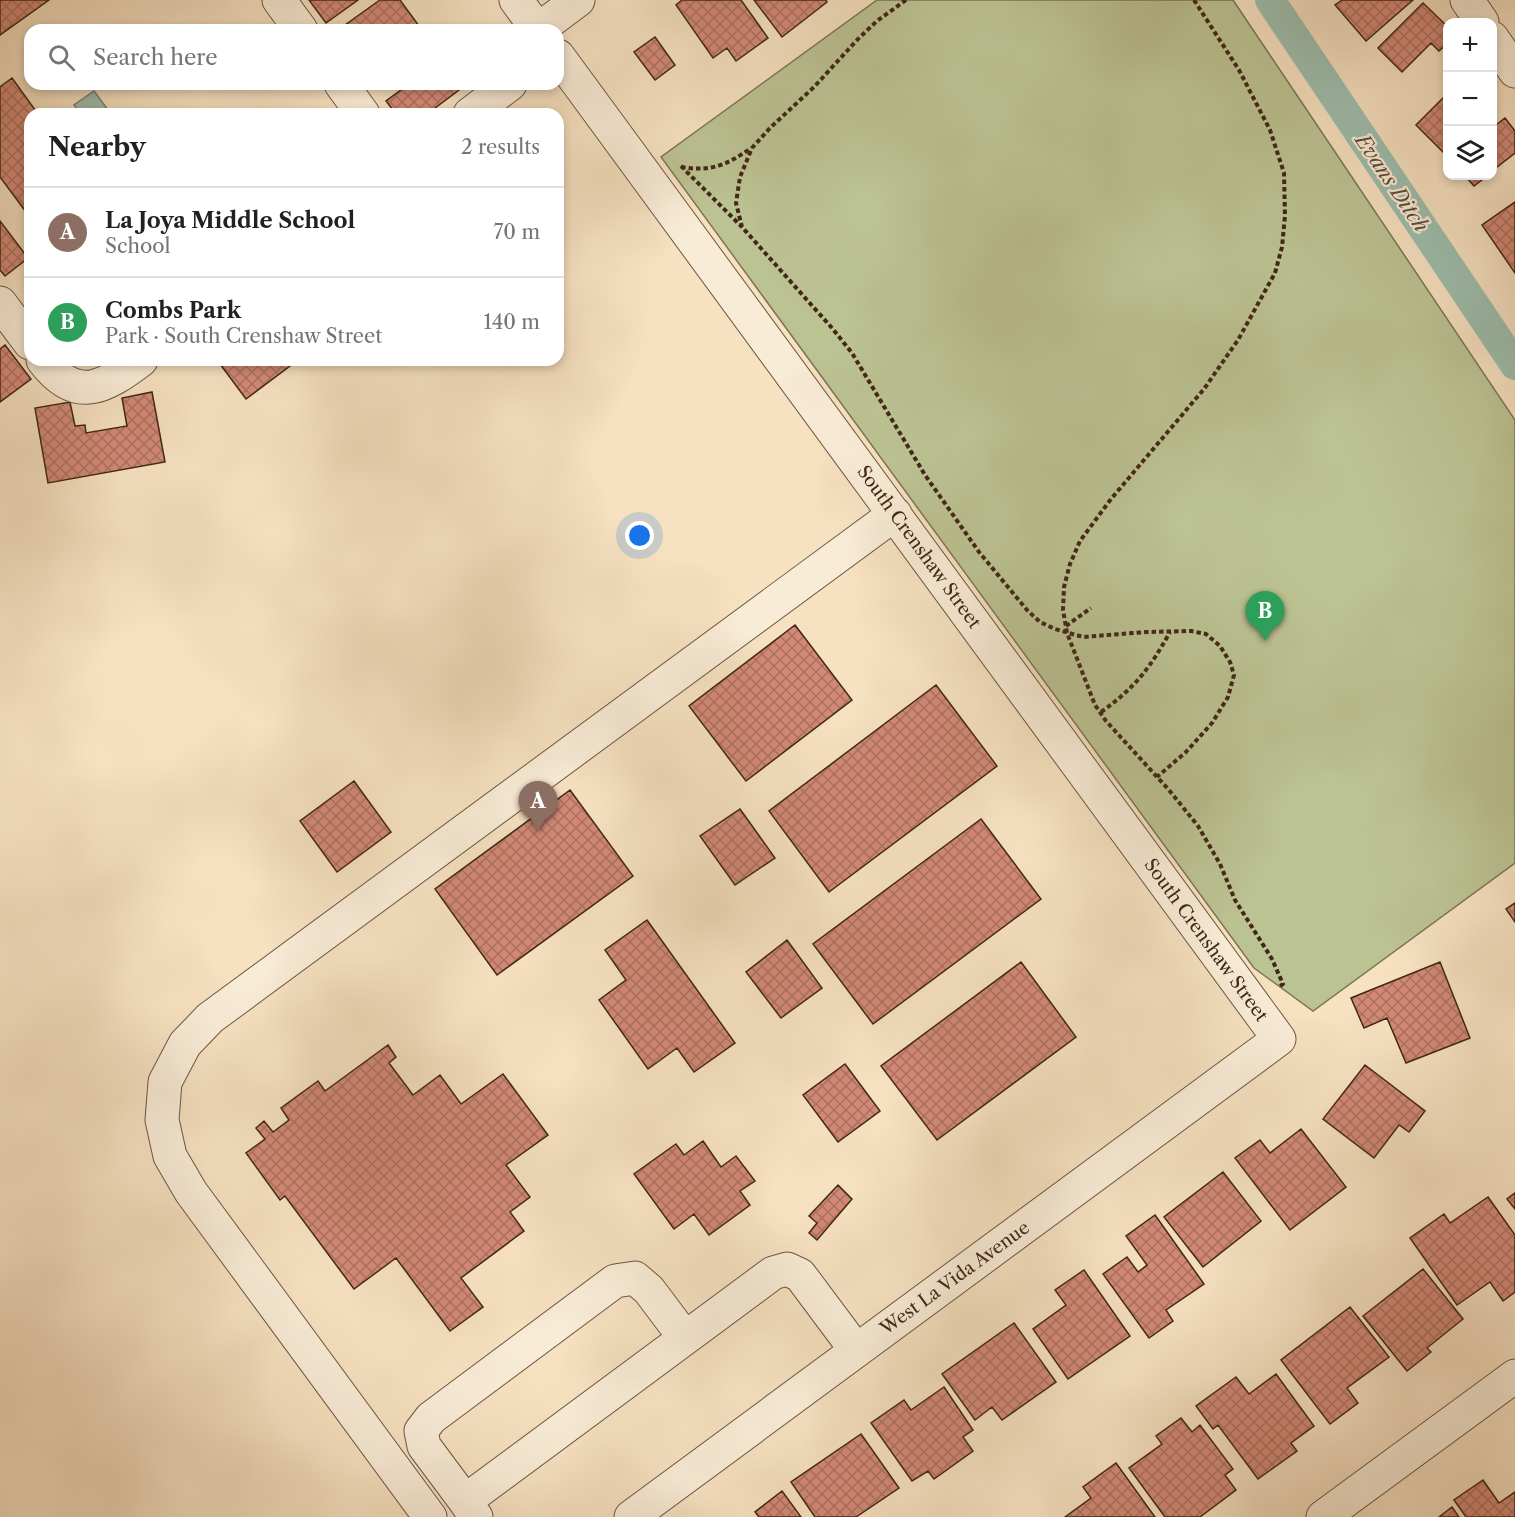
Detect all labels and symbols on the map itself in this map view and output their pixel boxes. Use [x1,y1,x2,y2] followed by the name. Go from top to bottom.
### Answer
[1349,128,1434,237] water label: Evans Ditch
[852,461,986,633] street label: South Crenshaw Street
[625,521,654,550] your location
[1246,592,1284,641] pin: B
[518,782,558,831] pin: A
[1139,854,1273,1026] street label: South Crenshaw Street
[875,1216,1034,1340] street label: West La Vida Avenue

